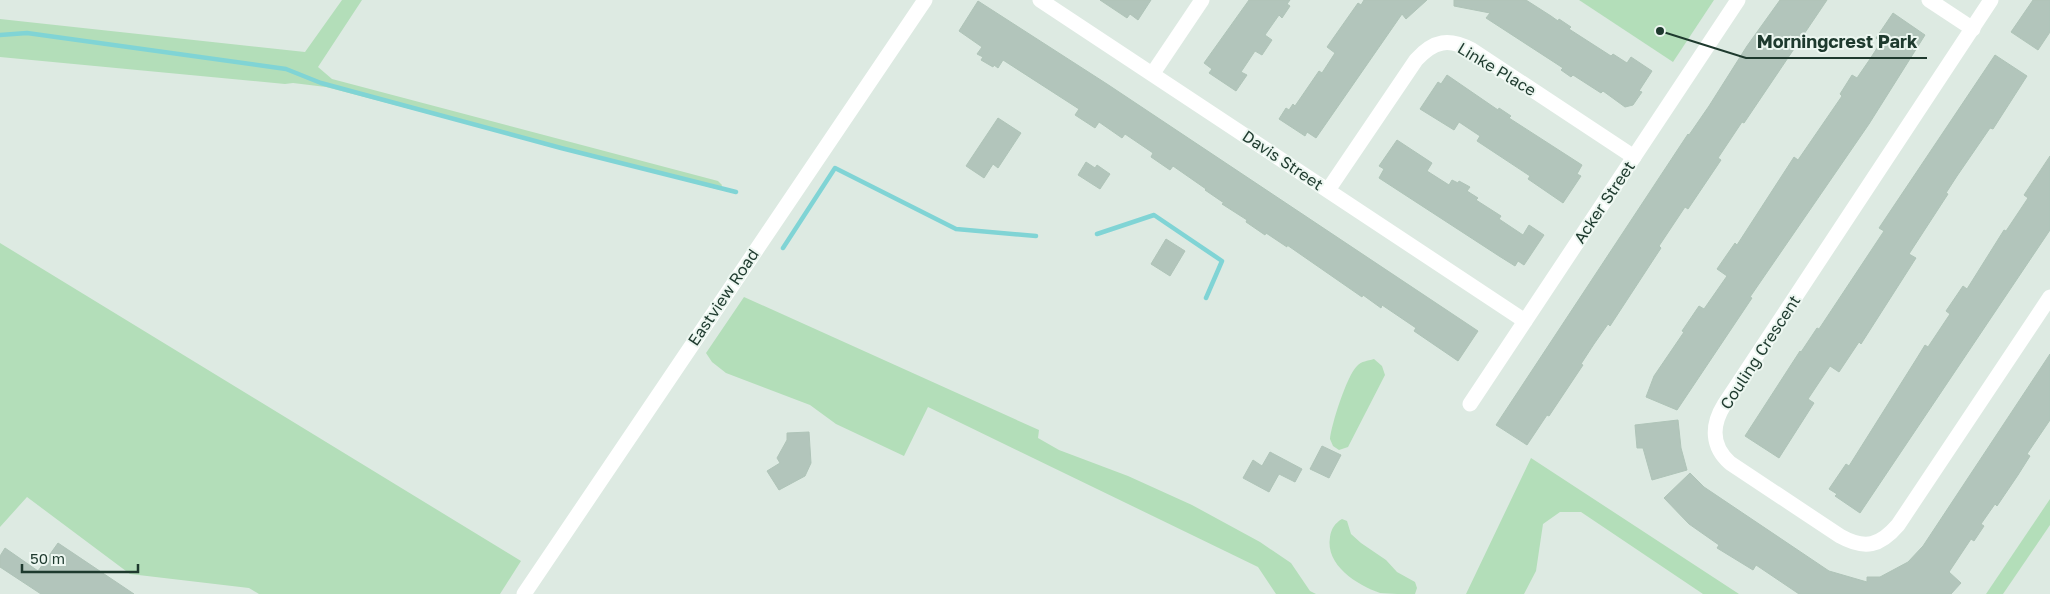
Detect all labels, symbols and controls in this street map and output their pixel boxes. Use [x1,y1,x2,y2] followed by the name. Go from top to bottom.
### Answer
[1746,25,1927,58] callout: Morningcrest Park
[1757,30,1918,52] text: Morningcrest Park
[1454,38,1540,100] street label: Linke Place
[1239,126,1327,194] street label: Davis Street
[1569,157,1639,247] street label: Acker Street
[683,245,763,349] street label: Eastview Road
[1716,291,1804,413] street label: Couling Crescent
[22,542,139,574] scale bar
[30,549,65,567] text: 50 m

